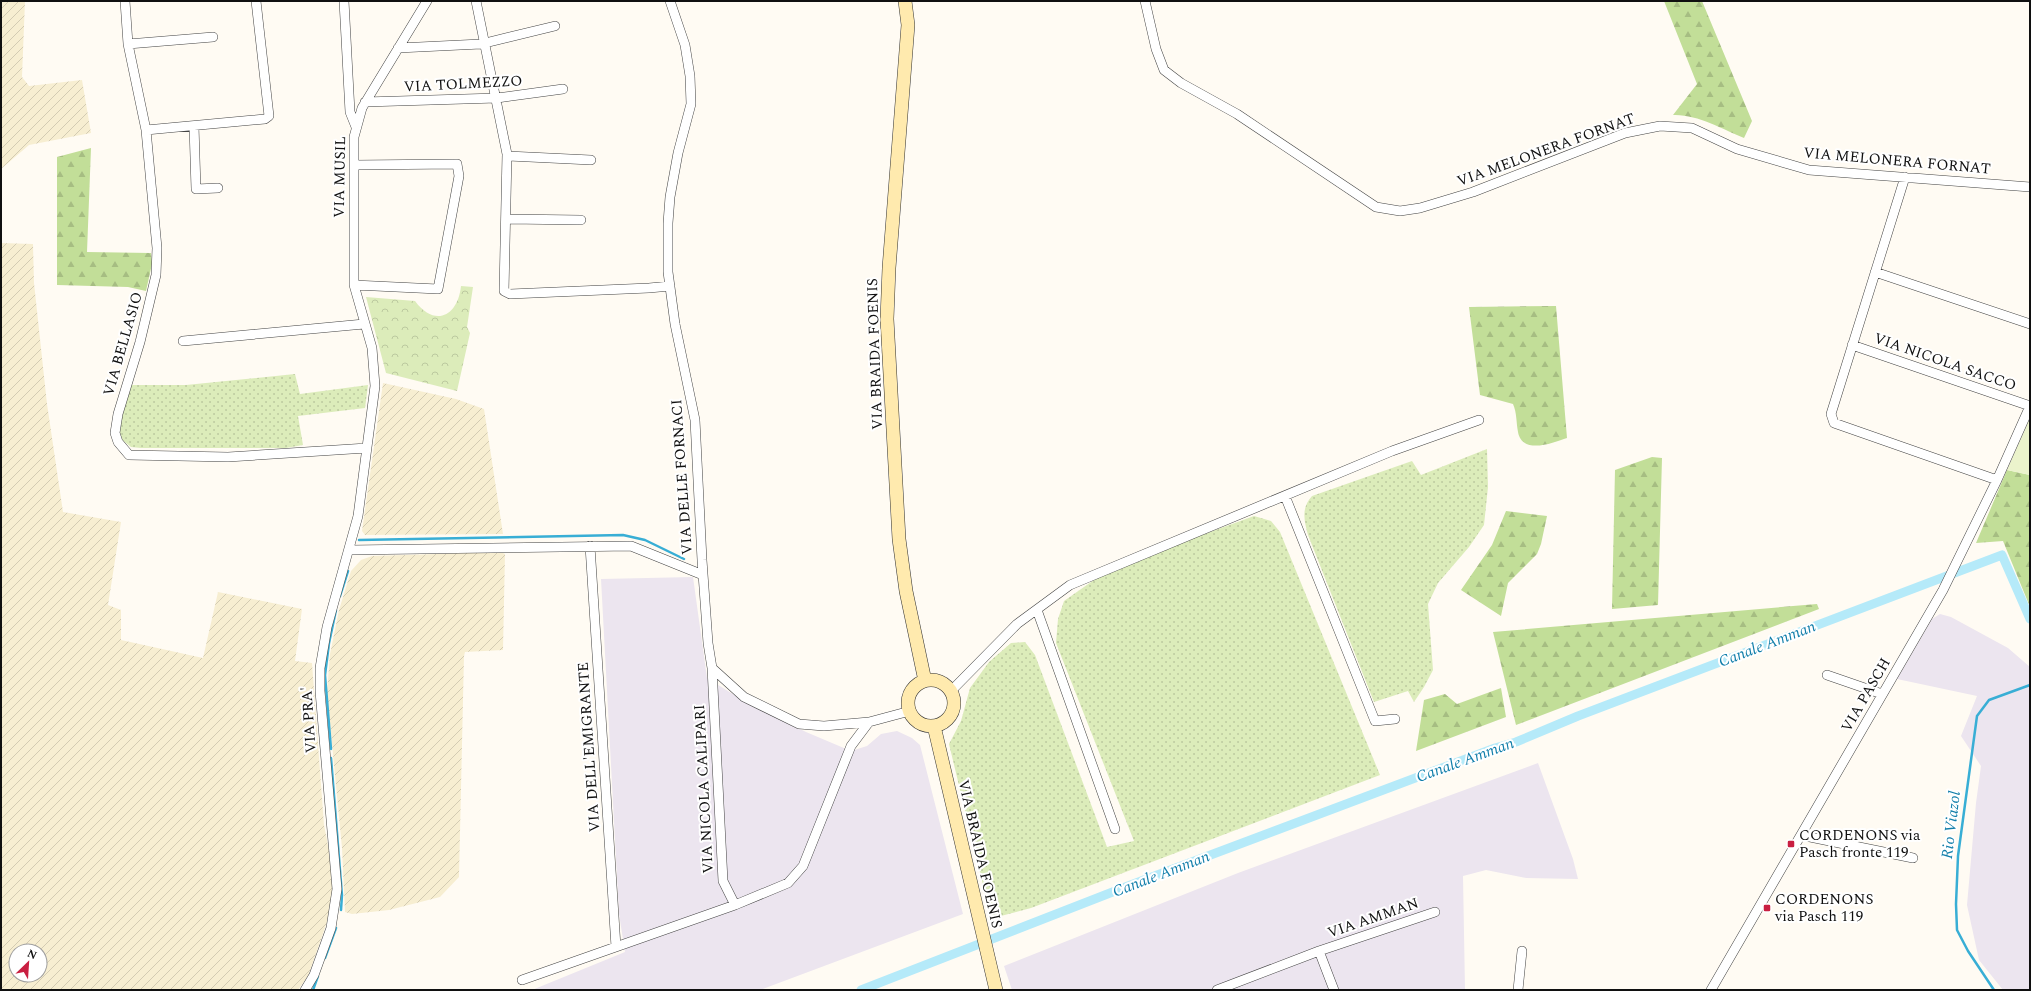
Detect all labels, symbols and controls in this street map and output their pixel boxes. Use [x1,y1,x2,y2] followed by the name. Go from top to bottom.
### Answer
[403,69,523,99] street label: VIA TOLMEZZO
[1454,107,1638,193] street label: VIA MELONERA FORNAT
[328,136,352,218] street label: VIA MUSIL
[1802,141,1992,181] street label: VIA MELONERA FORNAT
[861,278,889,430] street label: VIA BRAIDA FOENIS
[97,289,149,399] street label: VIA BELLASIO
[1871,327,2019,397] street label: VIA NICOLA SACCO
[665,398,699,556] street label: VIA DELLE FORNACI
[1715,614,1820,674] water label: Canale Amman
[1835,653,1897,737] street label: VIA PASCH
[572,661,606,833] street label: VIA DELL'EMIGRANTE
[295,686,323,754] street label: VIA PRA'
[688,704,720,874] street label: VIA NICOLA CALIPARI
[1413,731,1518,789] water label: Canale Amman
[952,777,1008,931] street label: VIA BRAIDA FOENIS
[1935,790,1967,860] water label: Rio Viazol
[1799,824,1921,864] place label: CORDENONS via Pasch fronte 119
[1786,839,1796,849] marker: CORDENONS via Pasch fronte 119
[1109,844,1214,904] water label: Canale Amman
[1774,888,1873,928] place label: CORDENONS via Pasch 119
[1324,892,1422,944] street label: VIA AMMAN
[1762,903,1772,913] marker: CORDENONS via Pasch 119
[8,943,48,983] north arrow
[24,945,40,964] text: N

